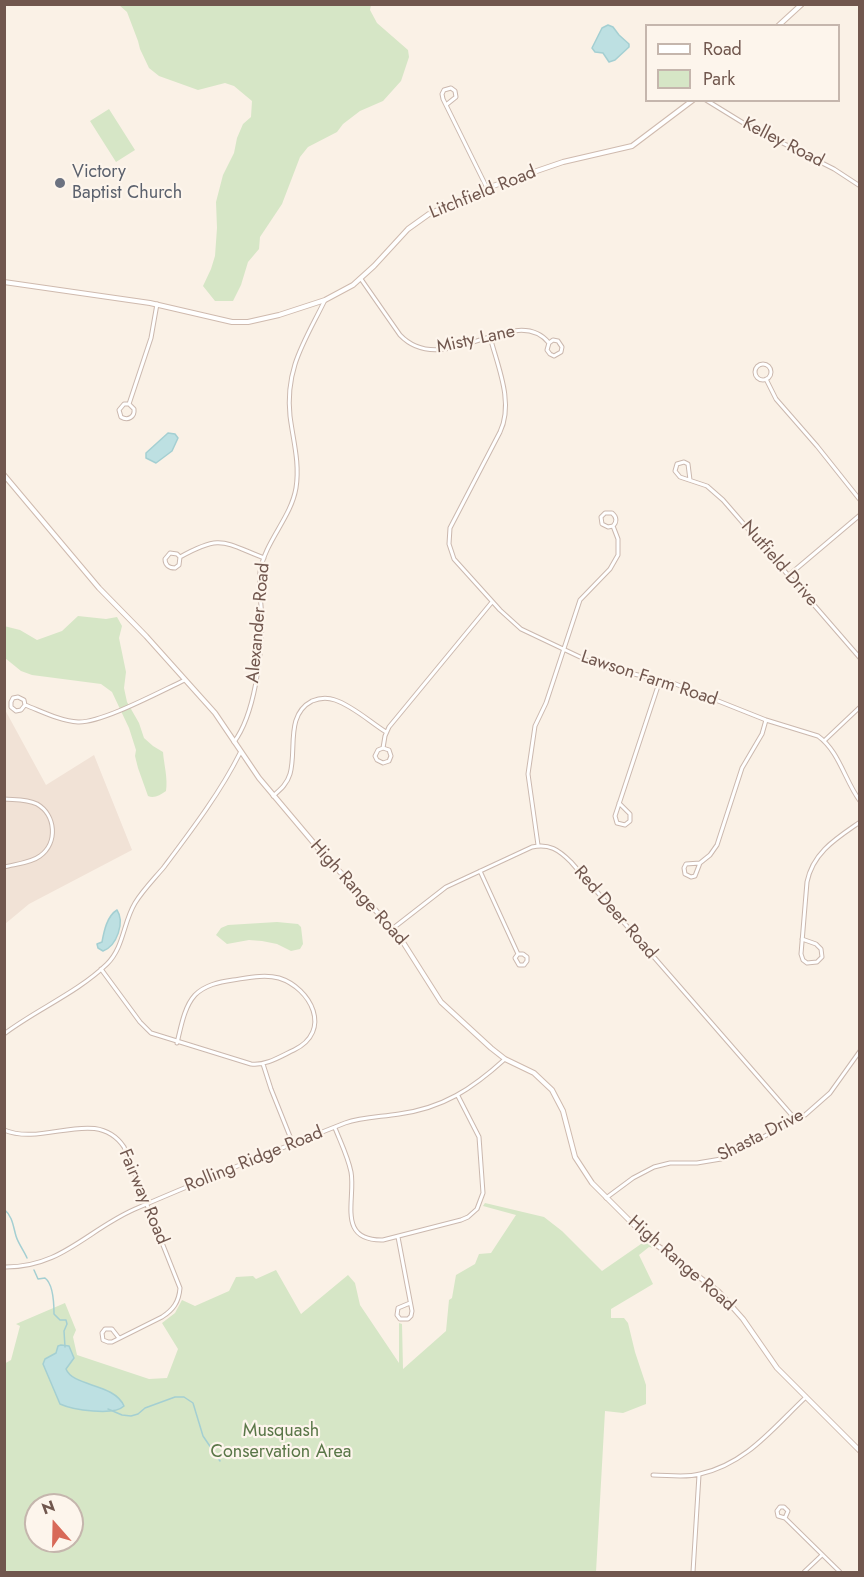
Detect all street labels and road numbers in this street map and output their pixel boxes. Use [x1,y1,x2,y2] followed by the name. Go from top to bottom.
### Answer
[739,113,827,173] street label: Kelley Road
[427,162,539,224] street label: Litchfield Road
[435,321,517,359] street label: Misty Lane
[736,517,822,611] street label: Nutfield Drive
[243,562,275,684] street label: Alexander Road
[578,647,720,711] street label: Lawson Farm Road
[305,836,411,950] street label: High Range Road
[569,862,661,964] street label: Red Deer Road
[714,1105,808,1167] street label: Shasta Drive
[182,1122,326,1198] street label: Rolling Ridge Road
[113,1146,173,1248] street label: Fairway Road
[623,1212,739,1316] street label: High Range Road

